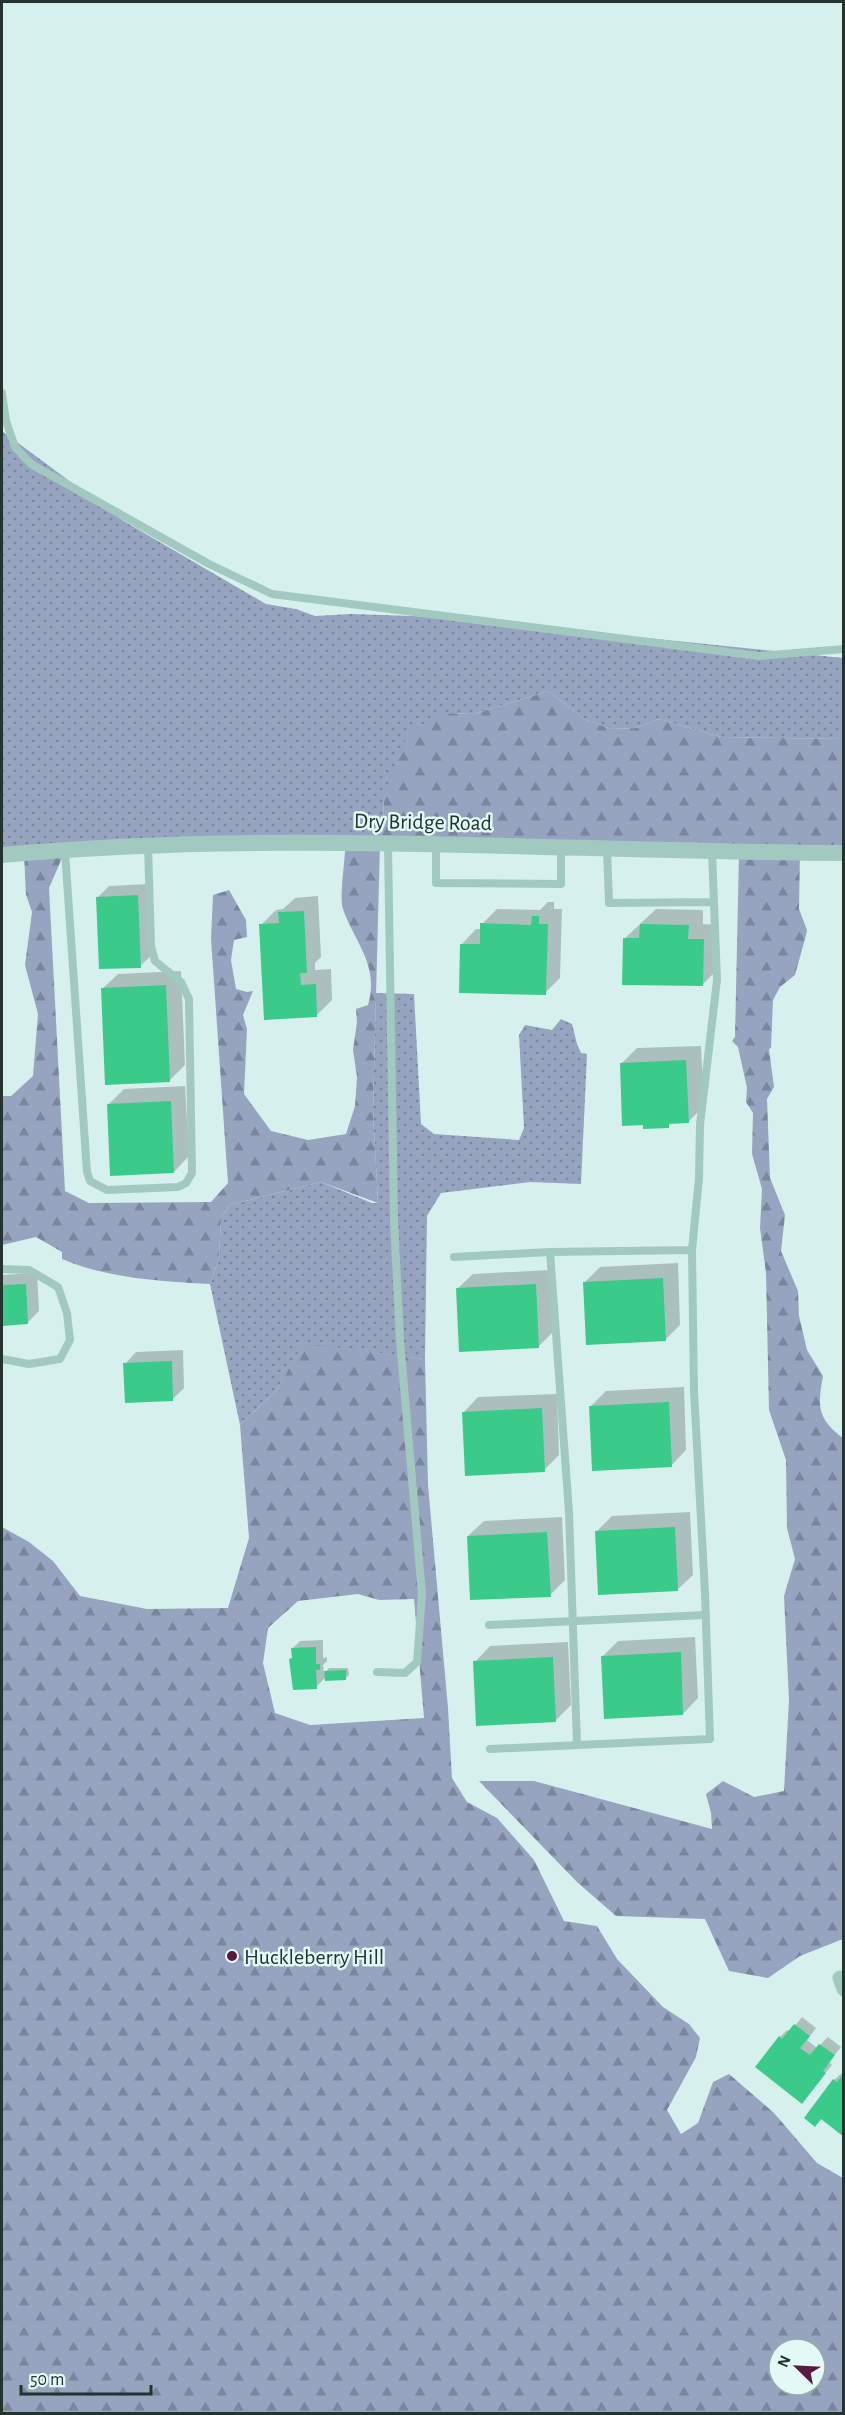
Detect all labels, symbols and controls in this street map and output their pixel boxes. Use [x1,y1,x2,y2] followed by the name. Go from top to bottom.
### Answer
[354,810,492,834] street label: Dry Bridge Road
[244,1946,384,1968] place label: Huckleberry Hill
[225,1949,239,1963] marker: Huckleberry Hill
[767,2337,827,2397] north arrow
[775,2353,794,2370] text: N
[21,2358,152,2396] scale bar
[30,2371,64,2389] text: 50 m

